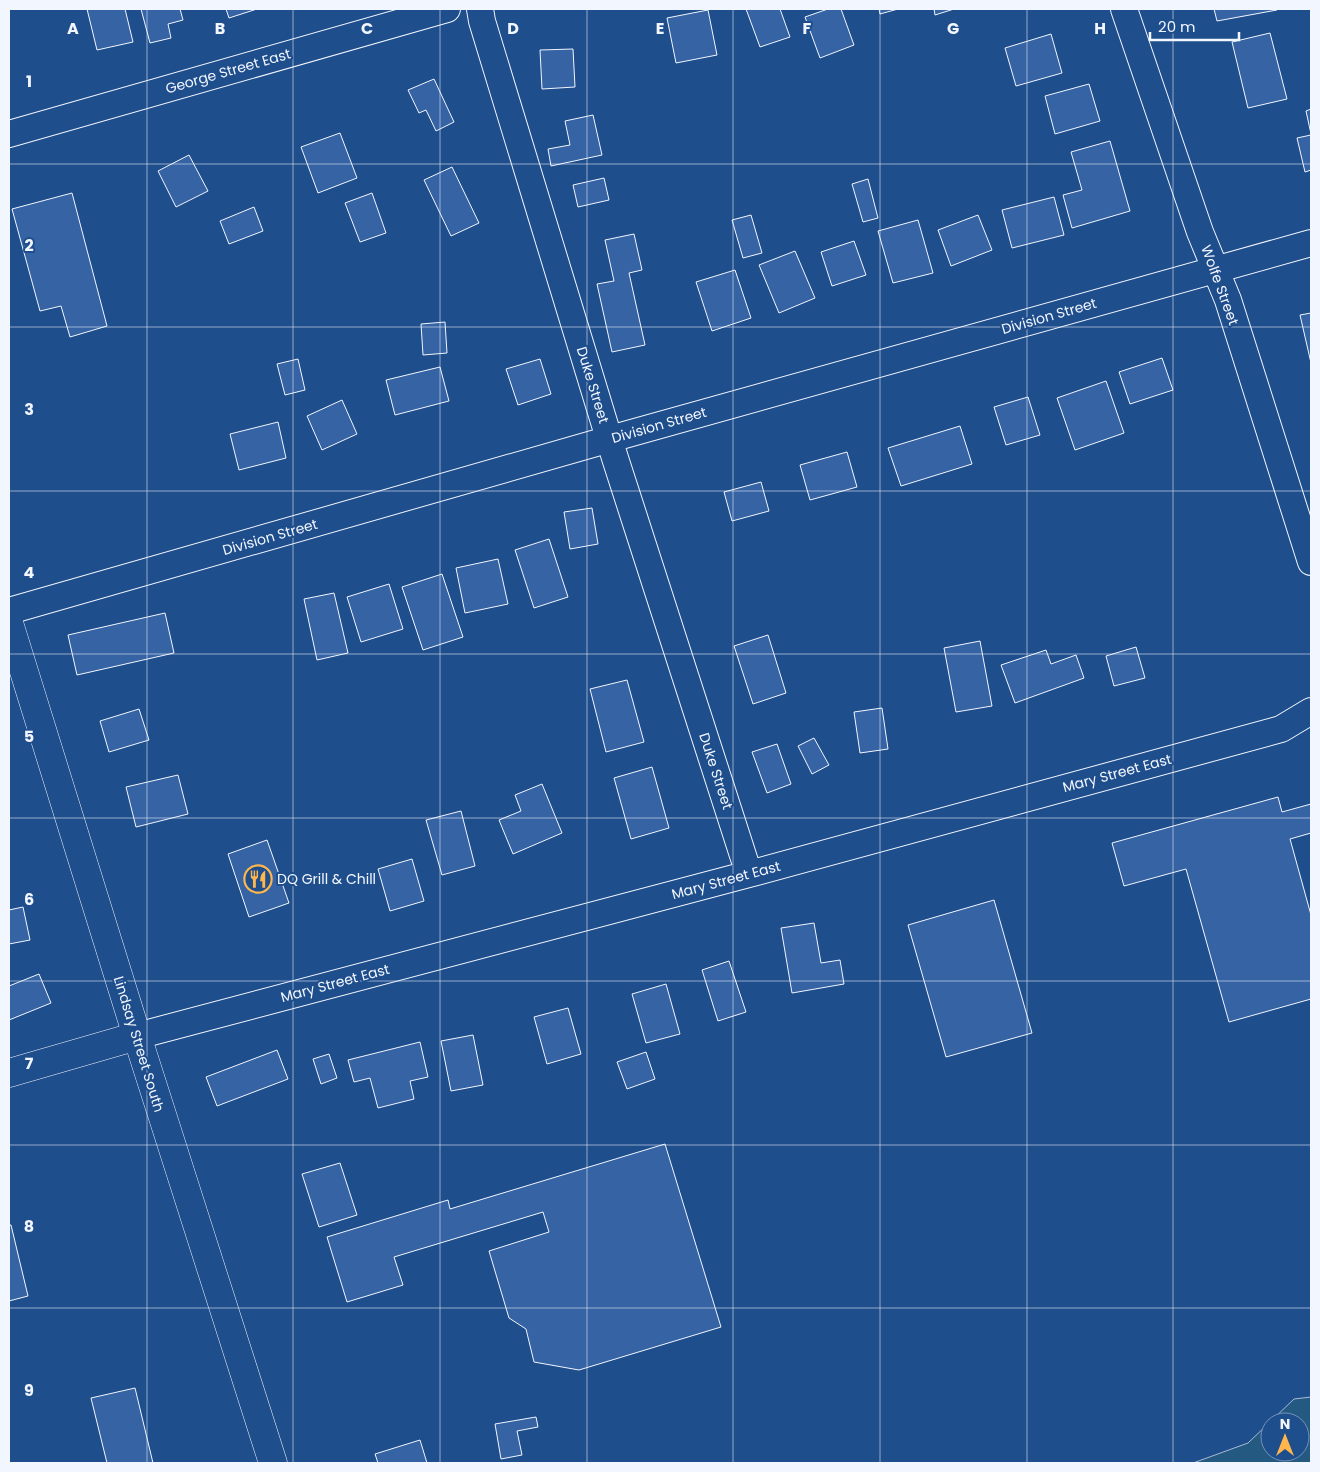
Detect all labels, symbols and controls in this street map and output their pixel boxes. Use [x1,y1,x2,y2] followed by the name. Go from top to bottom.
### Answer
[1150,10,1239,42] scale bar
[1158,16,1196,37] text: 20 m
[67,17,79,40] text: A
[215,17,225,40] text: B
[361,17,373,40] text: C
[507,17,519,40] text: D
[656,17,664,40] text: E
[803,17,812,40] text: F
[947,17,959,40] text: G
[1094,17,1106,40] text: H
[163,44,293,98] street label: George Street East
[26,70,32,93] text: 1
[24,234,34,257] text: 2
[1196,242,1244,328] street label: Wolfe Street
[999,293,1099,339] street label: Division Street
[572,344,614,426] street label: Duke Street
[24,398,34,421] text: 3
[609,402,709,448] street label: Division Street
[220,514,320,560] street label: Division Street
[24,561,35,584] text: 4
[24,725,34,748] text: 5
[694,730,738,812] street label: Duke Street
[1060,749,1174,797] street label: Mary Street East
[669,856,783,904] street label: Mary Street East
[243,864,273,894] restaurant icon: DQ Grill & Chill
[277,869,376,889] place label: DQ Grill & Chill
[24,888,34,911] text: 6
[278,959,392,1007] street label: Mary Street East
[109,974,169,1114] street label: Lindsay Street South
[25,1052,34,1075] text: 7
[24,1215,34,1238] text: 8
[24,1379,34,1402] text: 9
[1260,1412,1310,1462] north arrow
[1280,1414,1290,1434] text: N

